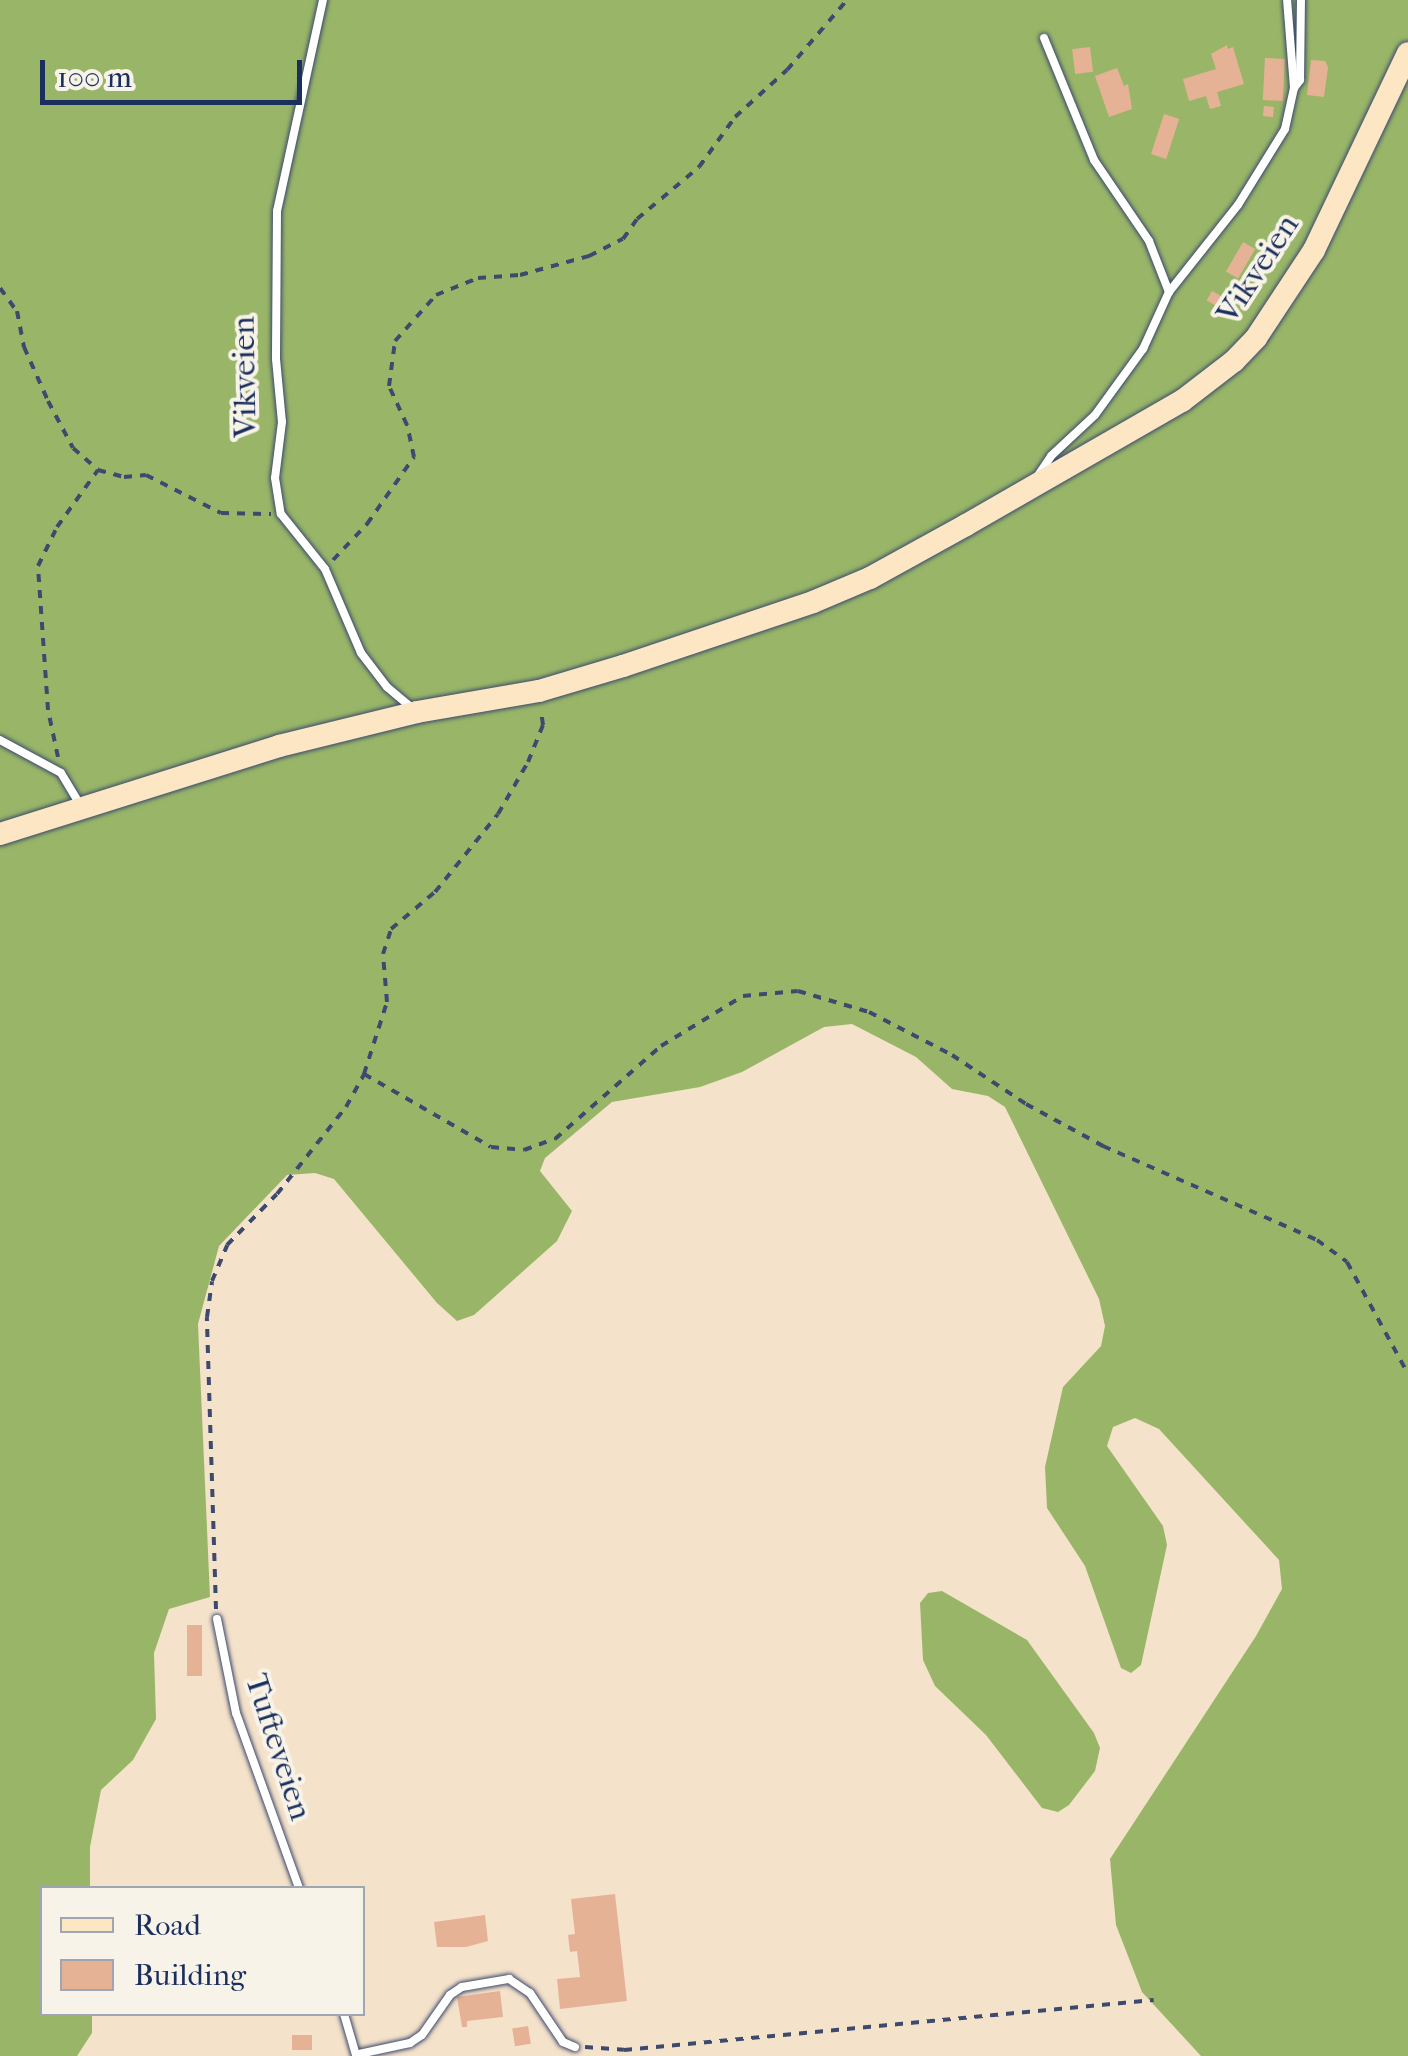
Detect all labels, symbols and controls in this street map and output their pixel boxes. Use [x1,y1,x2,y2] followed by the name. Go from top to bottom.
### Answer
[45,40,308,102] scale bar
[57,60,132,95] text: 100 m
[1209,208,1307,330] street label: Vikveien
[225,316,265,438] street label: Vikveien
[236,1669,320,1825] street label: Tufteveien
[40,1886,365,2016] legend
[134,1908,201,1943] text: Road
[134,1958,246,1993] text: Building

